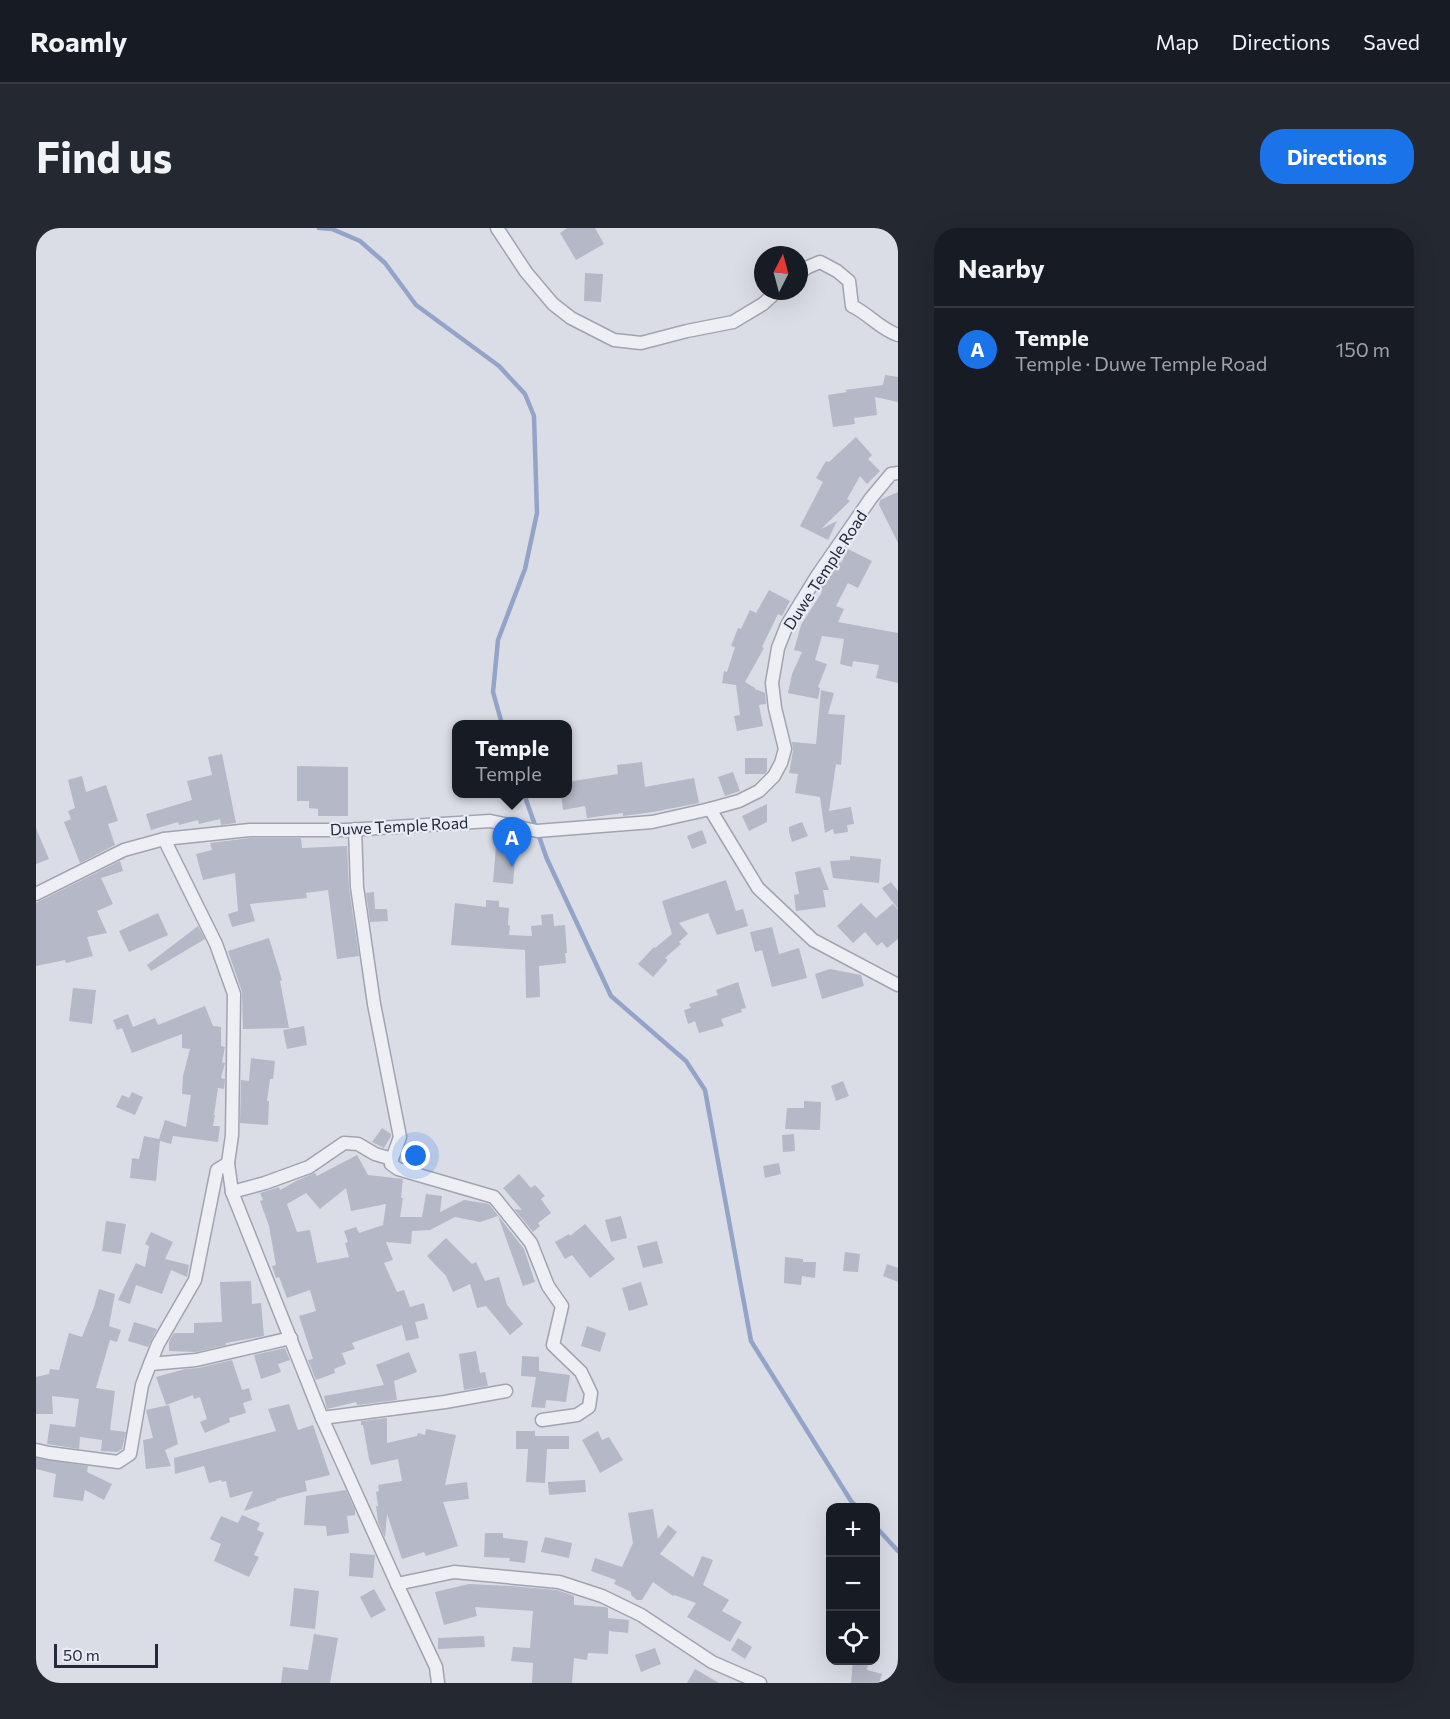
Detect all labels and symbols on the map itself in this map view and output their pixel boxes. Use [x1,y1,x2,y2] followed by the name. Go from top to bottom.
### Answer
[754,246,808,300] north arrow
[779,506,870,633] street label: Duwe Temple Road
[329,812,469,839] street label: Duwe Temple Road
[492,818,532,867] pin: A
[401,1141,430,1170] your location
[54,1641,158,1668] scale bar

